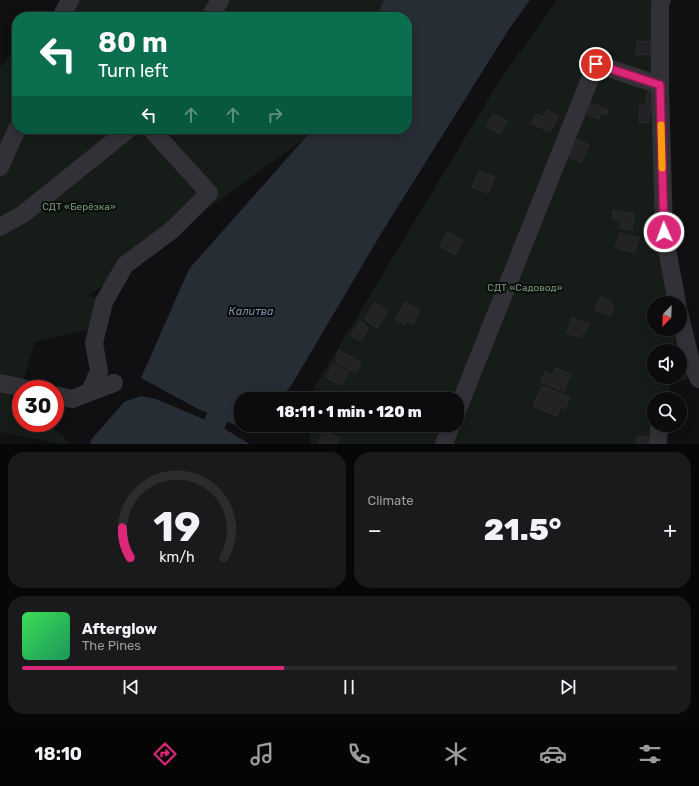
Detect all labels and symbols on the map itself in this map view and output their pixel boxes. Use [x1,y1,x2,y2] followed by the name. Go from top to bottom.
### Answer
[579,47,613,81] pin
[42,201,116,213] park label: СДТ «Берёзка»
[643,211,685,253] position arrow
[487,282,563,294] park label: СДТ «Садовод»
[647,296,687,336] north arrow
[229,305,274,318] water label: Калитва
[12,380,64,432] speed limit sign: 30

